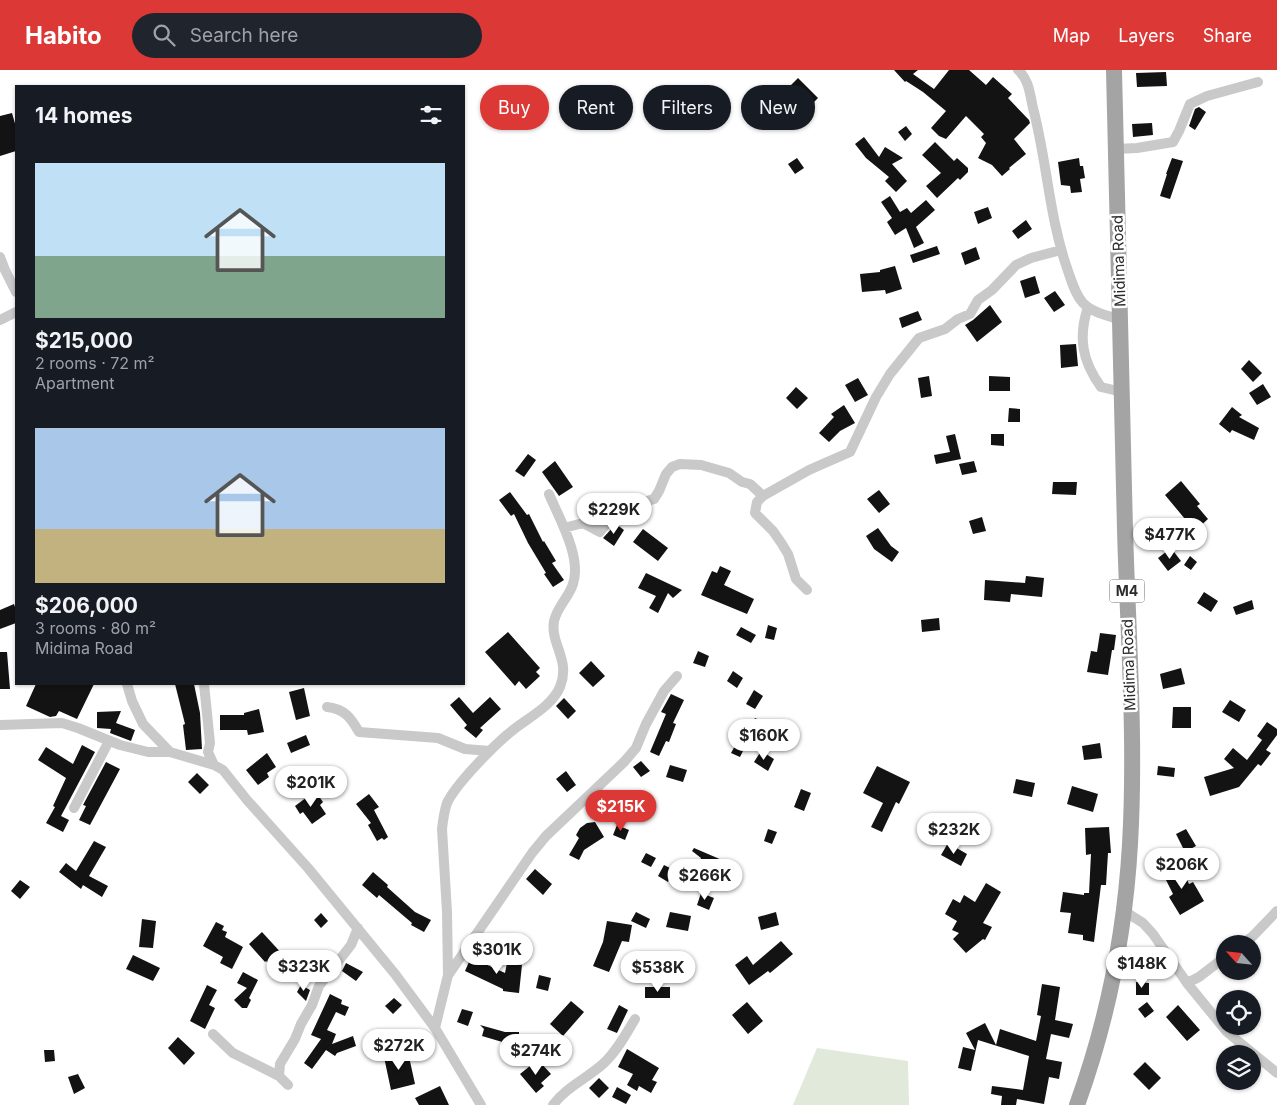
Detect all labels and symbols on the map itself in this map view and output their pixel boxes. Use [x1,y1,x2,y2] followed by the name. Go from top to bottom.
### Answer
[1107,215,1130,307] street label: Midima Road
[579,492,649,535] pin: $229K
[1135,518,1205,560] pin: $477K
[1110,580,1144,602] road number: M4
[1117,619,1140,711] street label: Midima Road
[729,718,799,761] pin: $160K
[276,766,346,808] pin: $201K
[586,790,656,832] pin: $215K
[919,812,989,855] pin: $232K
[1147,848,1217,890] pin: $206K
[670,858,740,901] pin: $266K
[462,932,532,975] pin: $301K
[1216,935,1261,980] north arrow
[1107,946,1177,989] pin: $148K
[269,950,339,992] pin: $323K
[623,950,693,993] pin: $538K
[364,1028,434,1071] pin: $272K
[501,1034,571,1076] pin: $274K

